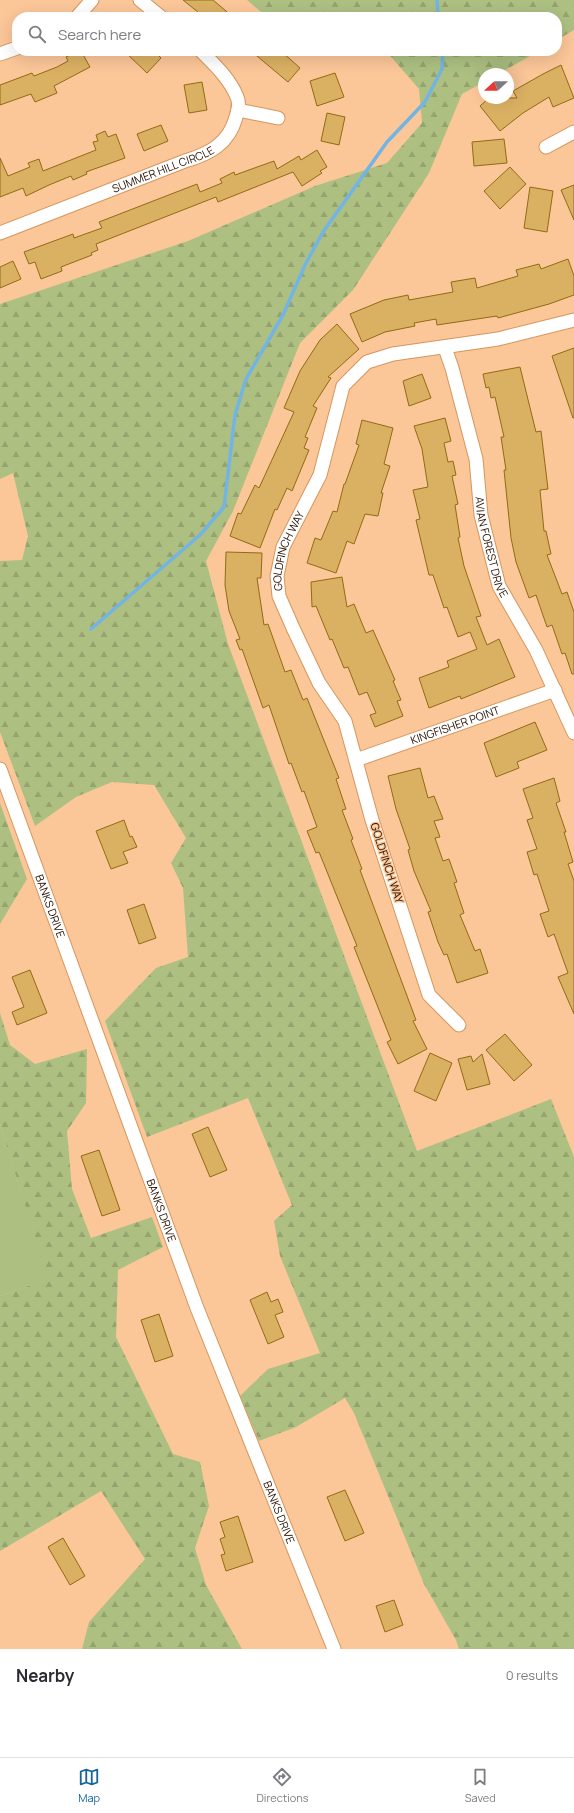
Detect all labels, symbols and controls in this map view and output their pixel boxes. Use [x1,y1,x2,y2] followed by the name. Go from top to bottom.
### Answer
[12,12,562,56] search box
[26,23,48,45] icon: search
[58,24,141,45] text: Search here
[478,68,514,104] north arrow
[110,142,217,196] street label: SUMMER HILL CIRCLE
[472,496,512,600] street label: AVIAN FOREST DRIVE
[269,508,308,592] street label: GOLDFINCH WAY
[408,702,502,747] street label: KINGFISHER POINT
[367,821,408,906] street label: GOLDFINCH WAY
[32,872,69,940] street label: BANKS DRIVE
[143,1177,180,1244] street label: BANKS DRIVE
[260,1479,299,1546] street label: BANKS DRIVE
[16,1664,74,1687] text: Nearby
[506,1666,558,1684] text: 0 results
[78,1766,100,1805] tab: Map
[256,1766,309,1805] tab: Directions
[465,1766,496,1805] tab: Saved

